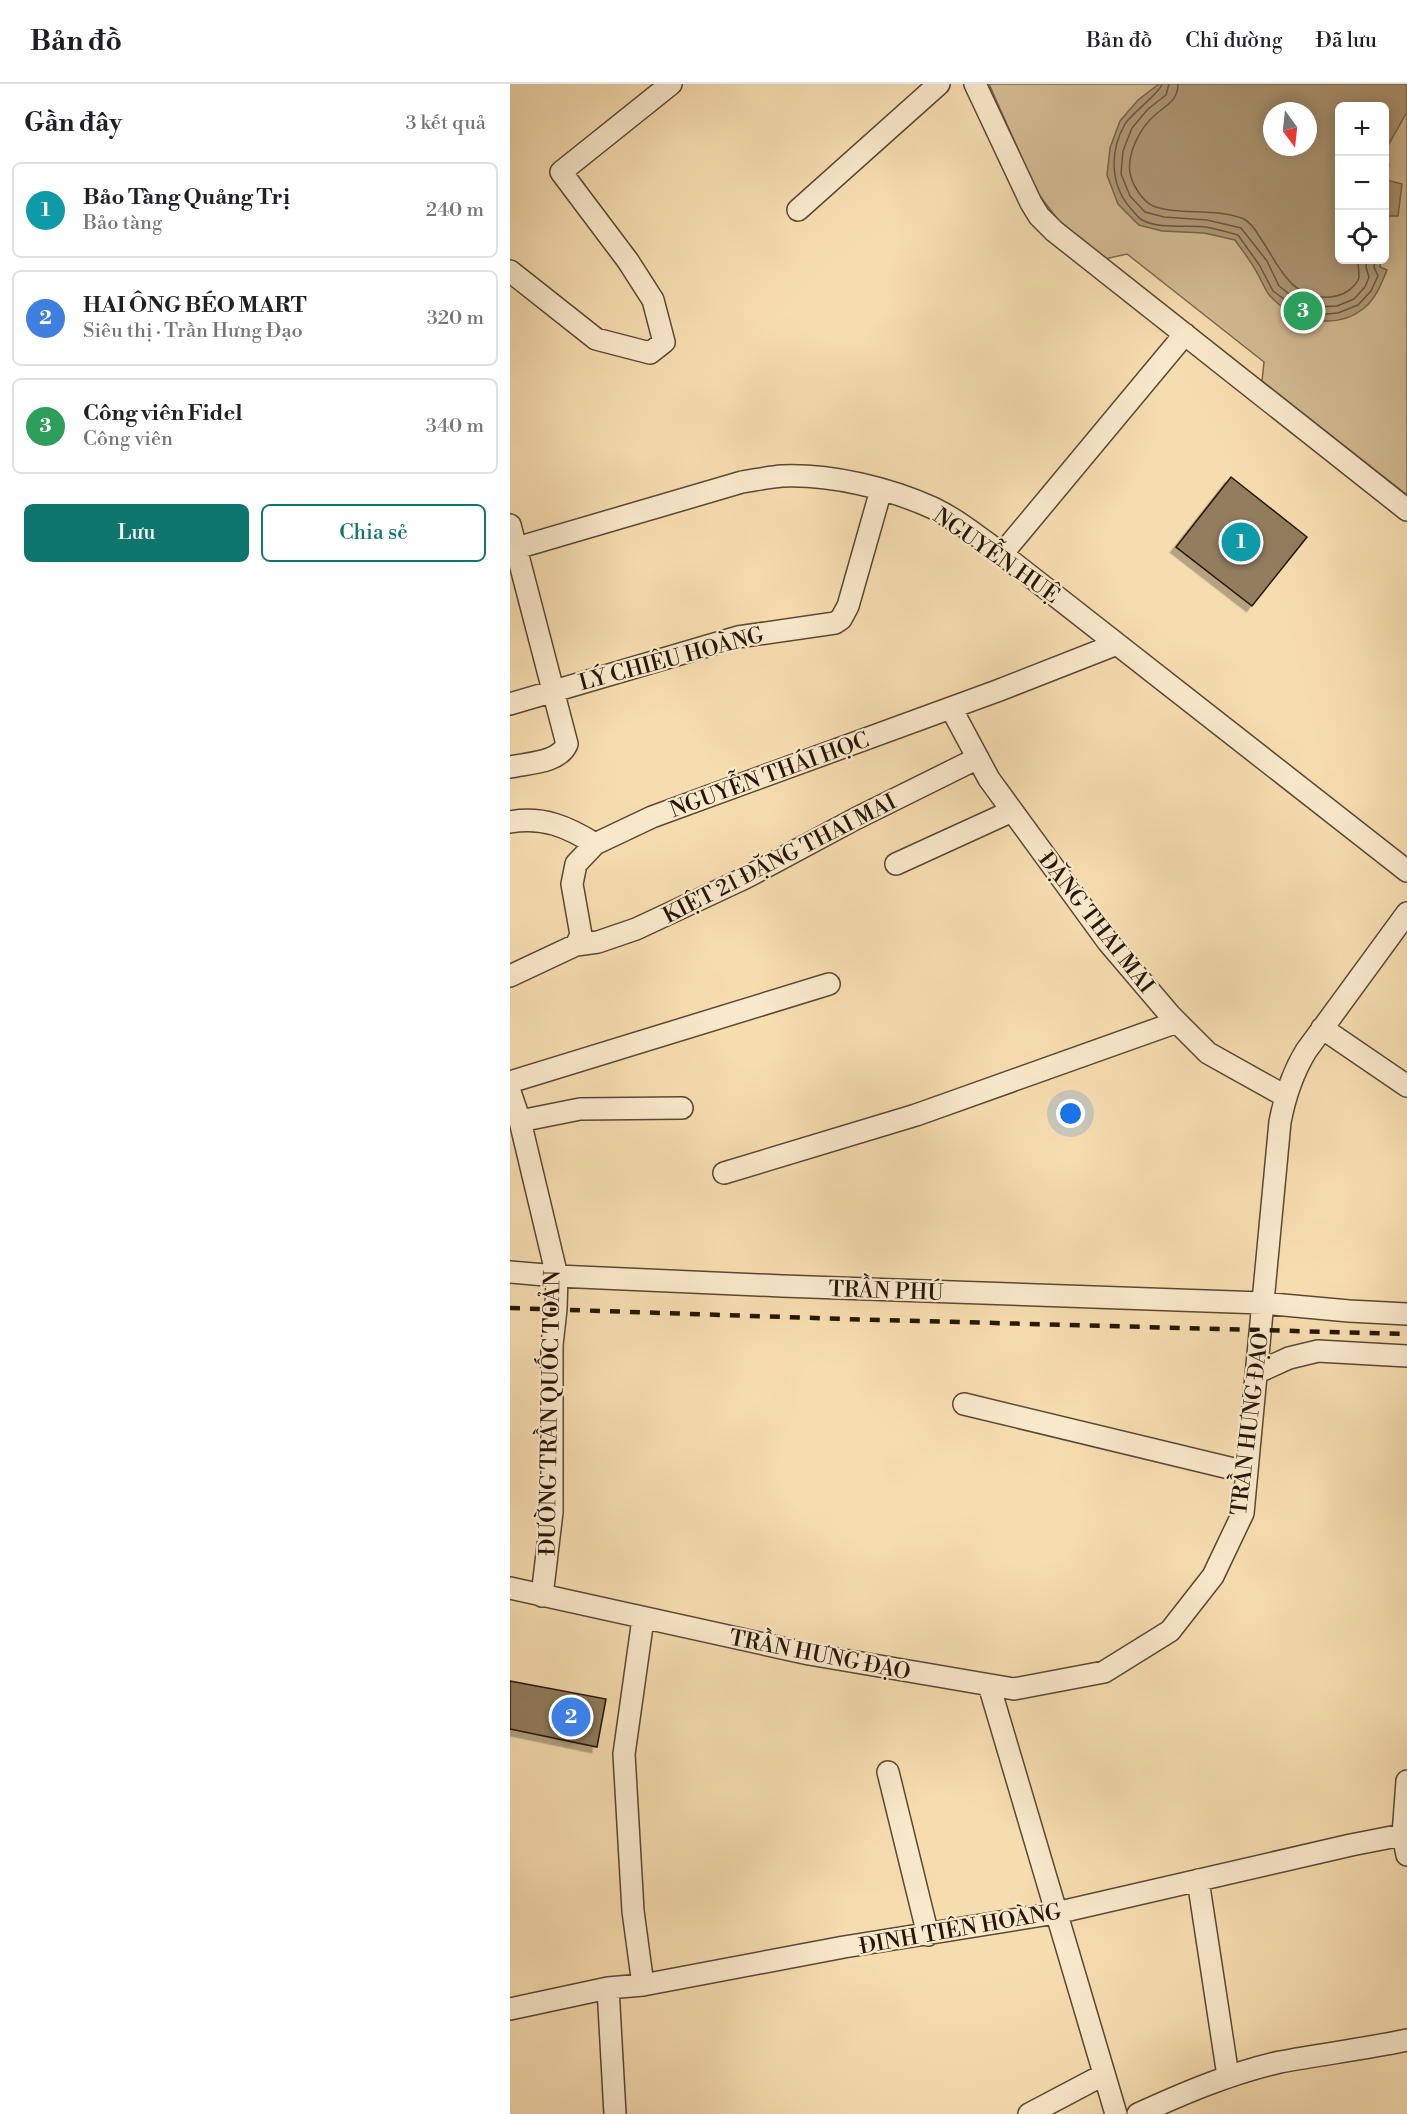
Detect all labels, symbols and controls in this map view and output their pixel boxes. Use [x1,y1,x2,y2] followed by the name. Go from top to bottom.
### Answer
[30,24,122,59] text: Bản đồ
[1086,28,1152,54] text: Bản đồ
[1185,28,1283,54] text: Chỉ đường
[1316,28,1377,54] text: Đã lưu
[1263,102,1317,156] north arrow
[1335,102,1389,264] map controls
[1335,102,1389,156] button: +
[24,107,122,139] text: Gần đây
[405,111,486,136] text: 3 kết quả
[1335,156,1389,210] button: −
[83,184,290,211] text: Bảo Tàng Quảng Trị
[41,198,50,223] text: 1
[426,198,484,223] text: 240 m
[1335,210,1389,264] button: locate
[83,211,162,236] text: Bảo tàng
[1284,288,1322,334] pin: 3
[83,292,307,319] text: HAI ÔNG BÉO MART
[39,306,52,331] text: 2
[427,306,484,331] text: 320 m
[83,319,303,344] text: Siêu thị · Trần Hưng Đạo
[83,400,243,427] text: Công viên Fidel
[39,414,52,439] text: 3
[426,414,484,439] text: 340 m
[83,427,173,452] text: Công viên
[928,499,1067,610] street label: NGUYỄN HUỆ
[24,504,249,562] button: Lưu
[261,504,486,562] button: Chia sẻ
[1222,520,1260,564] pin: 1
[576,621,767,697] street label: LÝ CHIÊU HOÀNG
[665,723,873,824] street label: NGUYỄN THÁI HỌC
[658,788,901,930] street label: KIỆT 21 ĐẶNG THAI MAI
[1032,846,1161,999] street label: ĐẶNG THAI MAI
[1056,1099,1085,1128] your location
[531,1269,566,1556] street label: ĐƯỜNG TRẦN QUỐC TOẢN
[828,1272,945,1307] street label: TRẦN PHÚ
[1222,1331,1275,1517] street label: TRẦN HƯNG ĐẠO
[727,1621,913,1686] street label: TRẦN HƯNG ĐẠO
[552,1694,590,1740] pin: 2
[857,1897,1064,1961] street label: ĐINH TIÊN HOÀNG

